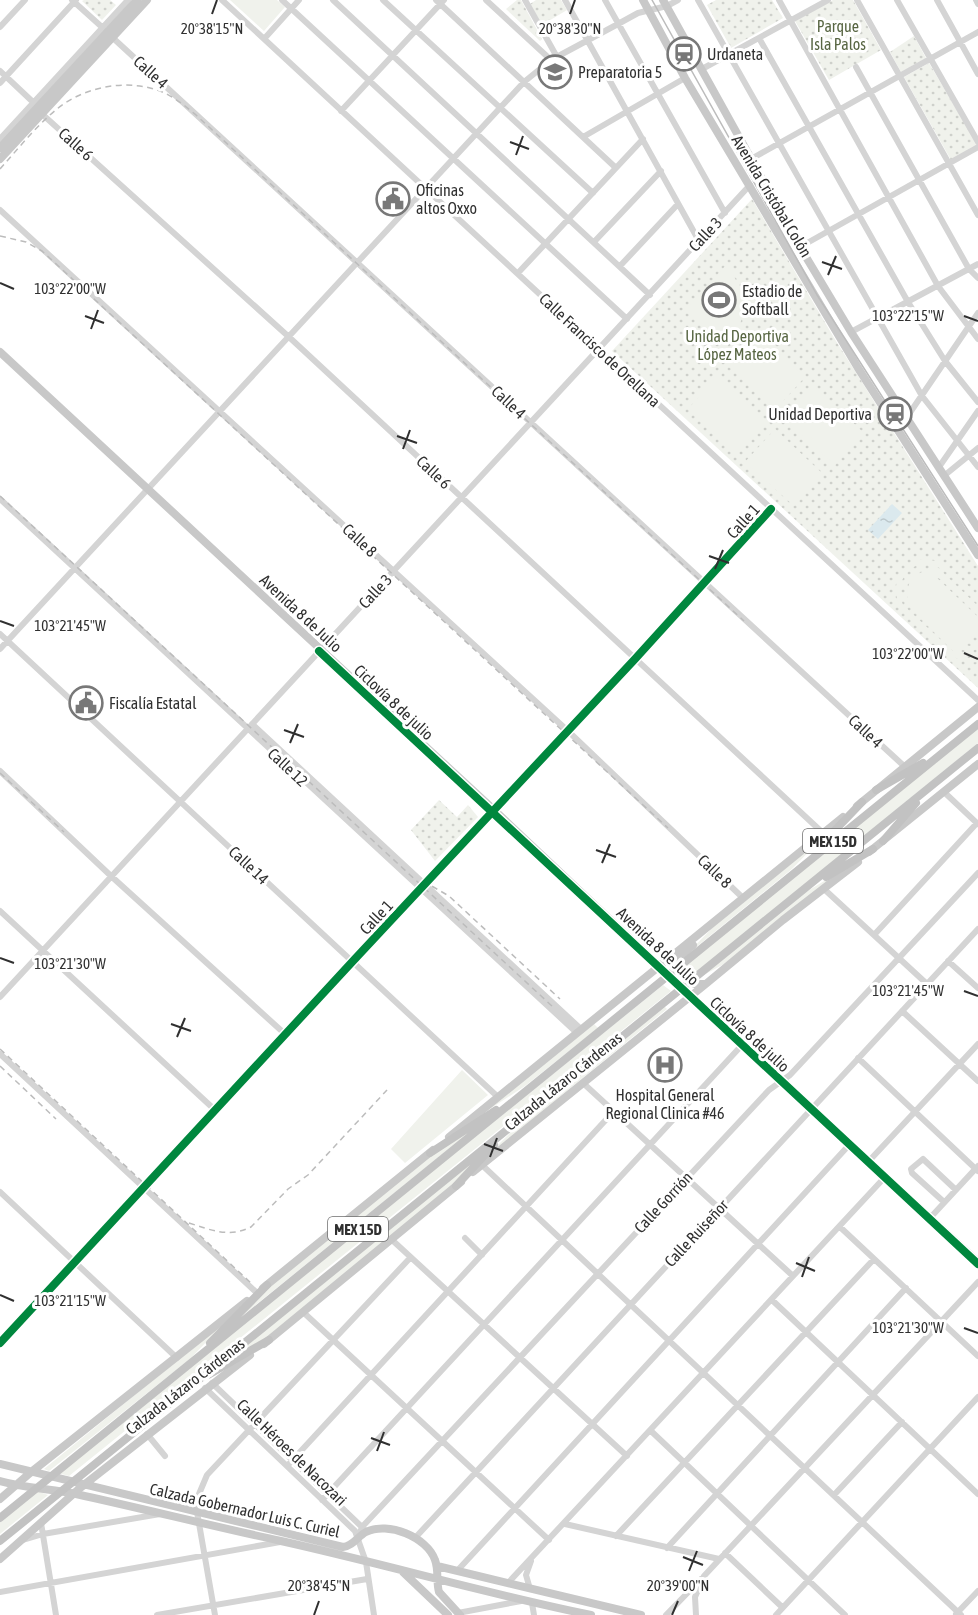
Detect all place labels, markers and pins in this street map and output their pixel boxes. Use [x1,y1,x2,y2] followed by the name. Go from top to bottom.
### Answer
[666,36,702,72] station icon: Urdaneta
[707,45,763,63] place label: Urdaneta
[537,54,573,90] school or university icon: Preparatoria 5
[578,63,662,82] place label: Preparatoria 5
[375,181,411,217] public building icon: Oficinas altos Oxxo
[416,181,477,217] place label: Oficinas altos Oxxo
[701,282,737,318] sports icon: Estadio de Softball
[742,282,802,318] place label: Estadio de Softball
[877,396,913,432] station icon: Unidad Deportiva
[768,405,872,424] place label: Unidad Deportiva
[68,685,104,721] public building icon: Fiscalía Estatal
[109,694,197,712] place label: Fiscalía Estatal
[647,1047,683,1083] hospital icon: Hospital General Regional Clinica #46
[605,1086,725,1123] place label: Hospital General Regional Clinica #46

